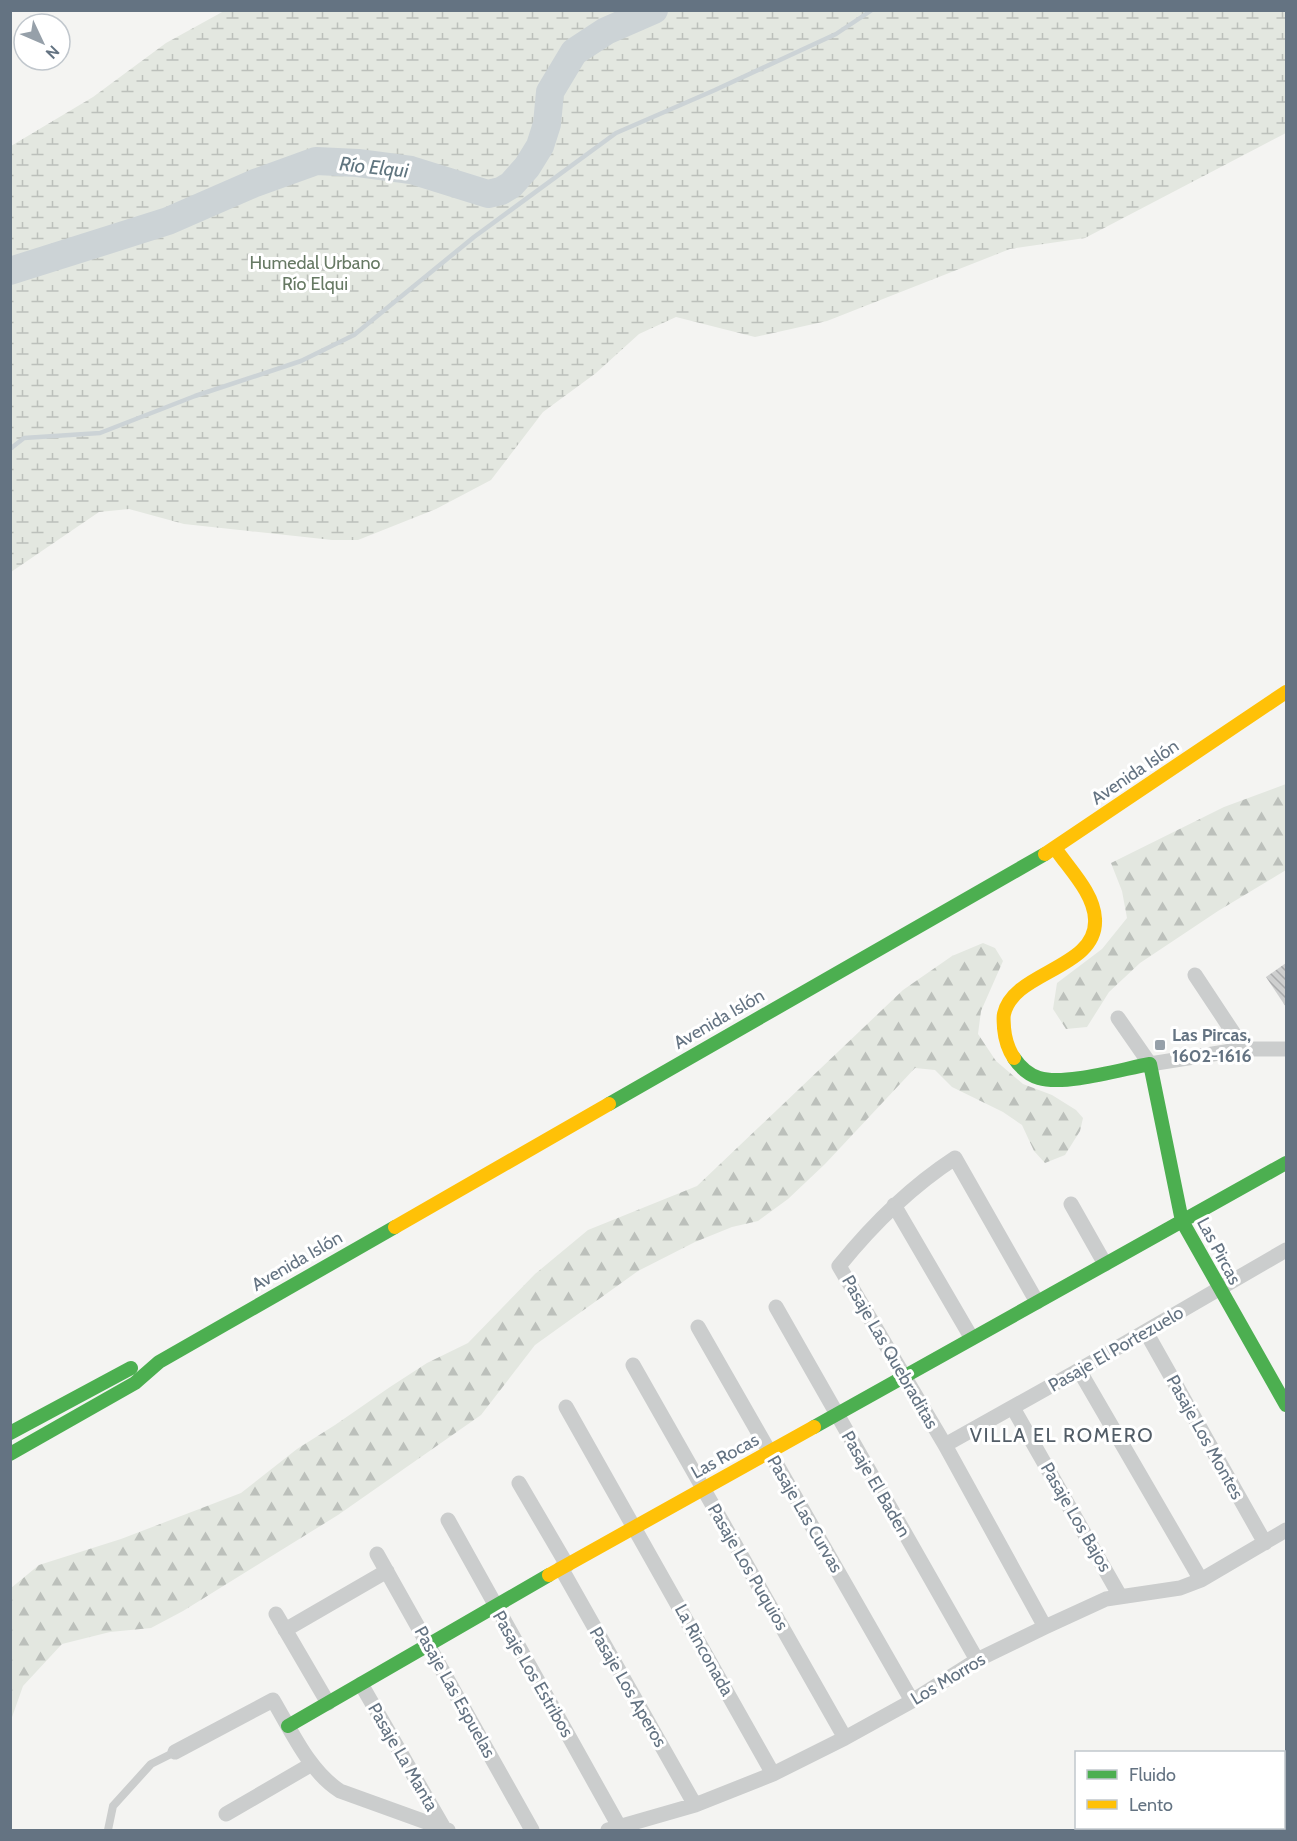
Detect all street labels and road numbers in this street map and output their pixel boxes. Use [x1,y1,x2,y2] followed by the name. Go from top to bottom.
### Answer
[1087,735,1183,809] street label: Avenida Islón
[670,984,768,1054] street label: Avenida Islón
[1192,1214,1246,1288] street label: Las Pircas
[248,1226,346,1296] street label: Avenida Islón
[837,1271,943,1433] street label: Pasaje Las Quebraditas
[1045,1301,1187,1397] street label: Pasaje El Portezuelo
[1162,1371,1248,1503] street label: Pasaje Los Montes
[837,1427,915,1541] street label: Pasaje El Baden
[687,1428,763,1484] street label: Las Rocas
[763,1451,847,1577] street label: Pasaje Las Curvas
[1036,1458,1116,1576] street label: Pasaje Los Bajos
[703,1500,793,1634] street label: Pasaje Los Puquios
[670,1600,738,1700] street label: La Rinconada
[488,1607,578,1741] street label: Pasaje Los Estribos
[410,1622,500,1762] street label: Pasaje Las Espuelas
[585,1623,671,1751] street label: Pasaje Los Aperos
[907,1648,989,1710] street label: Los Morros
[363,1699,443,1815] street label: Pasaje La Manta

